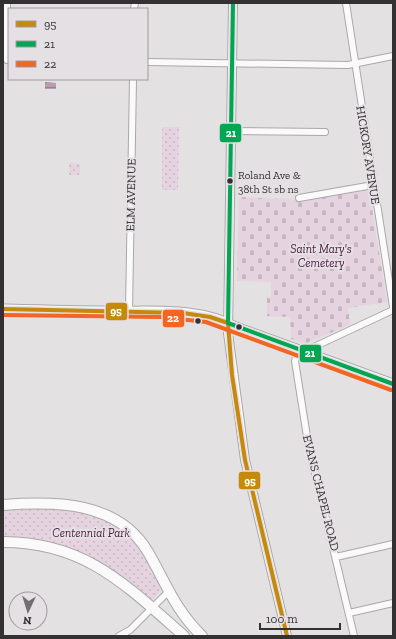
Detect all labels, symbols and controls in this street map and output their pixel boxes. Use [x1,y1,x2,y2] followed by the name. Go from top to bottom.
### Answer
[8,8,148,80] legend
[44,17,57,31] text: 95
[44,37,55,51] text: 21
[44,57,56,71] text: 22
[353,105,383,205] street label: HICKORY AVENUE
[219,123,242,143] line badge: 21
[226,127,237,140] text: 21
[123,158,139,232] street label: ELM AVENUE
[238,169,301,196] place label: Roland Ave & 38th St sb ns
[225,176,235,186] marker: Roland Ave & 38th St sb ns
[290,242,352,270] park label: Saint Mary's Cemetery
[105,302,128,321] line badge: 95
[110,305,122,318] text: 95
[162,309,185,328] line badge: 22
[167,312,179,325] text: 22
[193,316,203,326] unlabelled marker
[234,322,244,332] unlabelled marker
[299,344,322,363] line badge: 21
[305,347,316,360] text: 21
[300,434,342,552] street label: EVANS CHAPEL ROAD
[238,471,261,490] line badge: 95
[244,475,256,488] text: 95
[52,526,130,540] park label: Centennial Park
[8,591,48,631] north arrow
[260,605,340,631] scale bar
[266,612,298,626] text: 100 m
[22,614,32,627] text: N

